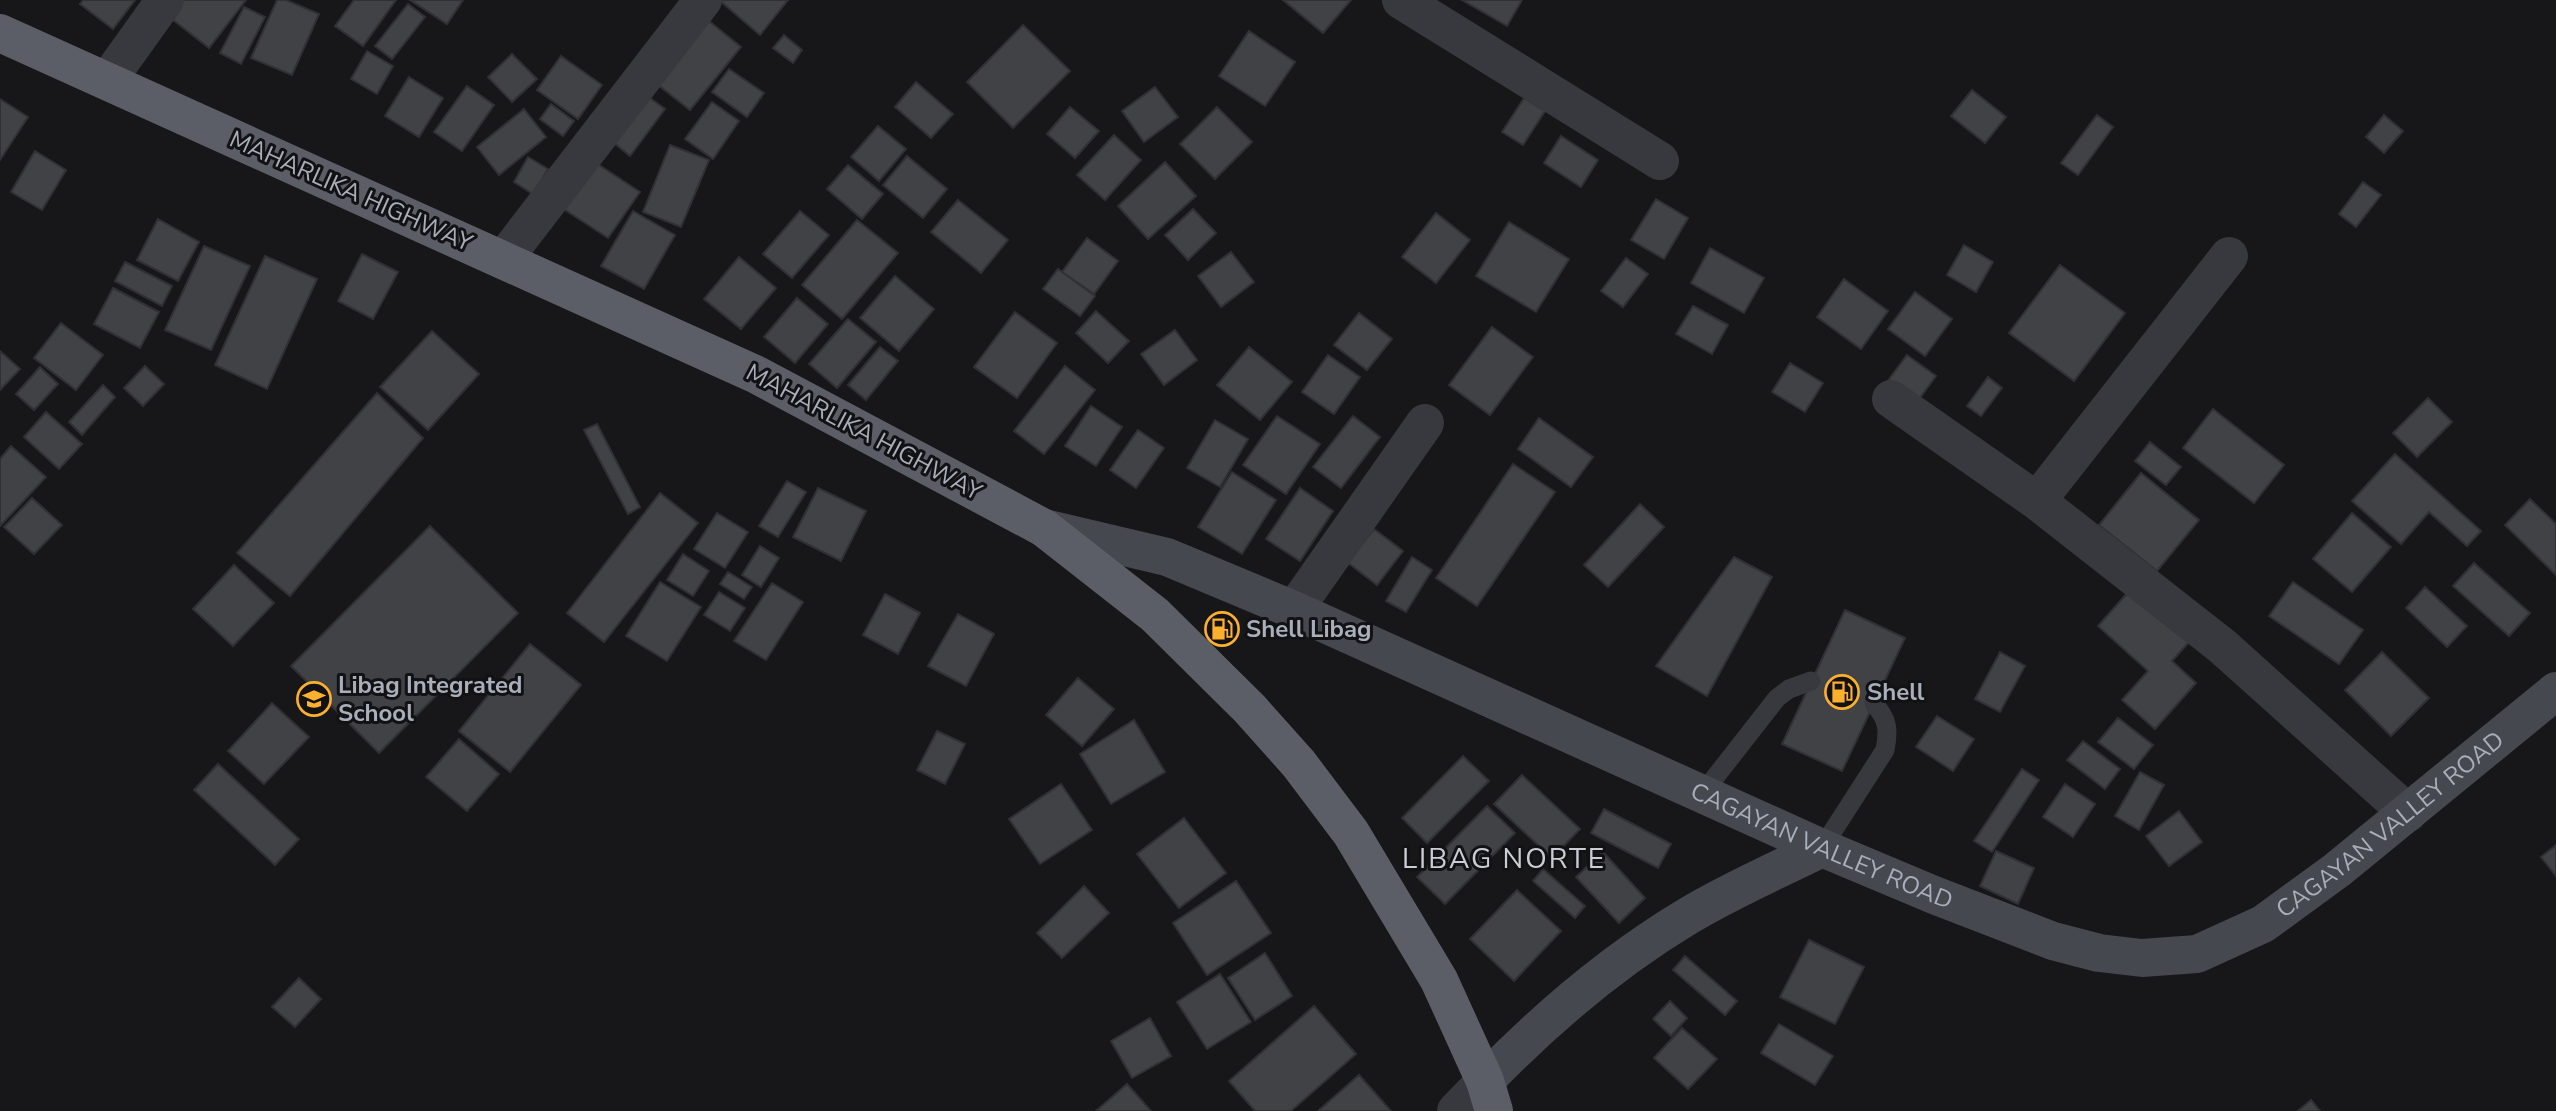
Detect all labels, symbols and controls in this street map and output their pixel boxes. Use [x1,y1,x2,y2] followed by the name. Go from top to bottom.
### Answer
[225,123,478,259] street label: MAHARLIKA HIGHWAY
[741,356,988,508] street label: MAHARLIKA HIGHWAY
[1203,610,1241,648] fuel station icon: Shell Libag
[1246,613,1372,645] place label: Shell Libag
[338,669,522,729] place label: Libag Integrated School
[1823,673,1861,711] fuel station icon: Shell
[1867,676,1925,708] place label: Shell
[295,680,333,718] school or university icon: Libag Integrated School
[2270,724,2511,925] street label: CAGAYAN VALLEY ROAD
[1685,775,1957,917] street label: CAGAYAN VALLEY ROAD
[1402,840,1606,878] district label: LIBAG NORTE

